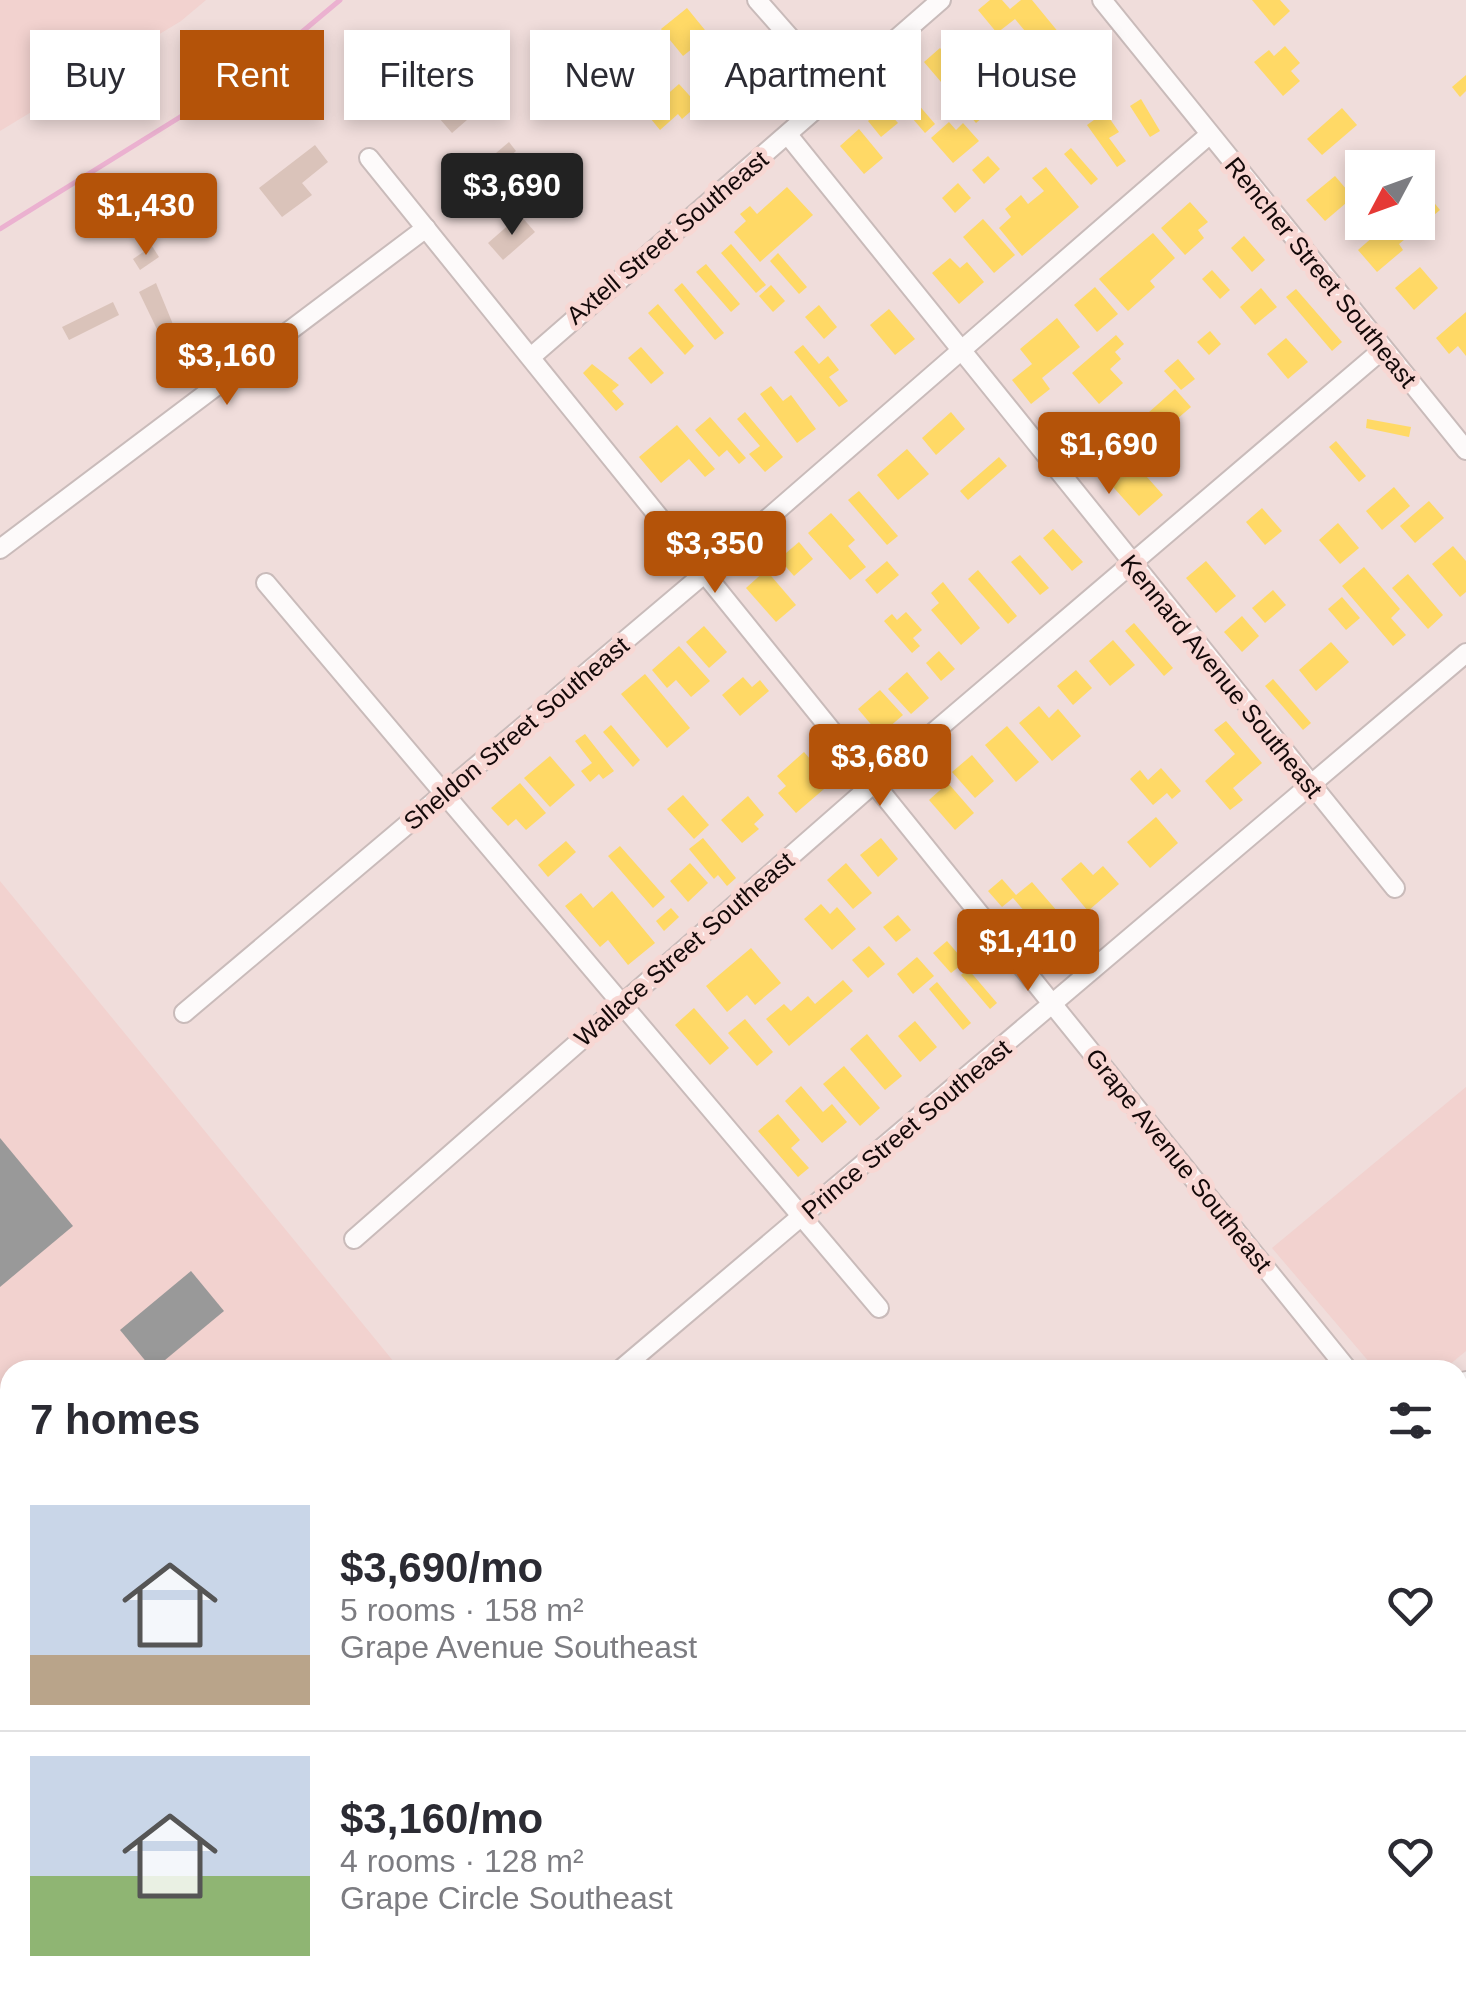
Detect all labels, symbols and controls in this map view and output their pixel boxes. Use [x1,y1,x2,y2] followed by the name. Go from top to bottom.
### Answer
[30,30,160,120] chip: Buy
[180,30,324,120] chip: Rent
[344,30,510,120] chip: Filters
[530,30,670,120] chip: New
[690,30,921,120] chip: Apartment
[941,30,1112,120] chip: House
[561,145,773,329] street label: Axtell Street Southeast
[1345,150,1435,240] north arrow
[1345,150,1435,240] map controls
[1220,151,1422,393] street label: Rencher Street Southeast
[431,153,593,238] pin: $3,690
[463,167,561,203] text: $3,690
[65,173,227,258] pin: $1,430
[97,187,195,223] text: $1,430
[146,323,308,408] pin: $3,160
[178,337,276,373] text: $3,160
[1028,412,1190,497] pin: $1,690
[1060,426,1158,462] text: $1,690
[634,511,796,596] pin: $3,350
[666,525,764,561] text: $3,350
[1115,549,1329,803] street label: Kennard Avenue Southeast
[398,631,634,835] street label: Sheldon Street Southeast
[799,724,961,809] pin: $3,680
[831,738,929,774] text: $3,680
[569,846,799,1052] street label: Wallace Street Southeast
[947,909,1109,994] pin: $1,410
[979,923,1077,959] text: $1,410
[796,1033,1016,1225] street label: Prince Street Southeast
[1080,1043,1278,1277] street label: Grape Avenue Southeast
[1383,1393,1438,1448] icon: filters
[30,1396,200,1443] text: 7 homes
[340,1544,543,1591] text: $3,690/mo
[110,1545,230,1665] icon: home
[1383,1578,1438,1633] icon: heart
[340,1592,584,1628] text: 5 rooms · 158 m²
[340,1629,697,1665] text: Grape Avenue Southeast
[340,1795,543,1842] text: $3,160/mo
[110,1796,230,1916] icon: home
[1383,1829,1438,1884] icon: heart
[340,1843,584,1879] text: 4 rooms · 128 m²
[340,1880,673,1916] text: Grape Circle Southeast

